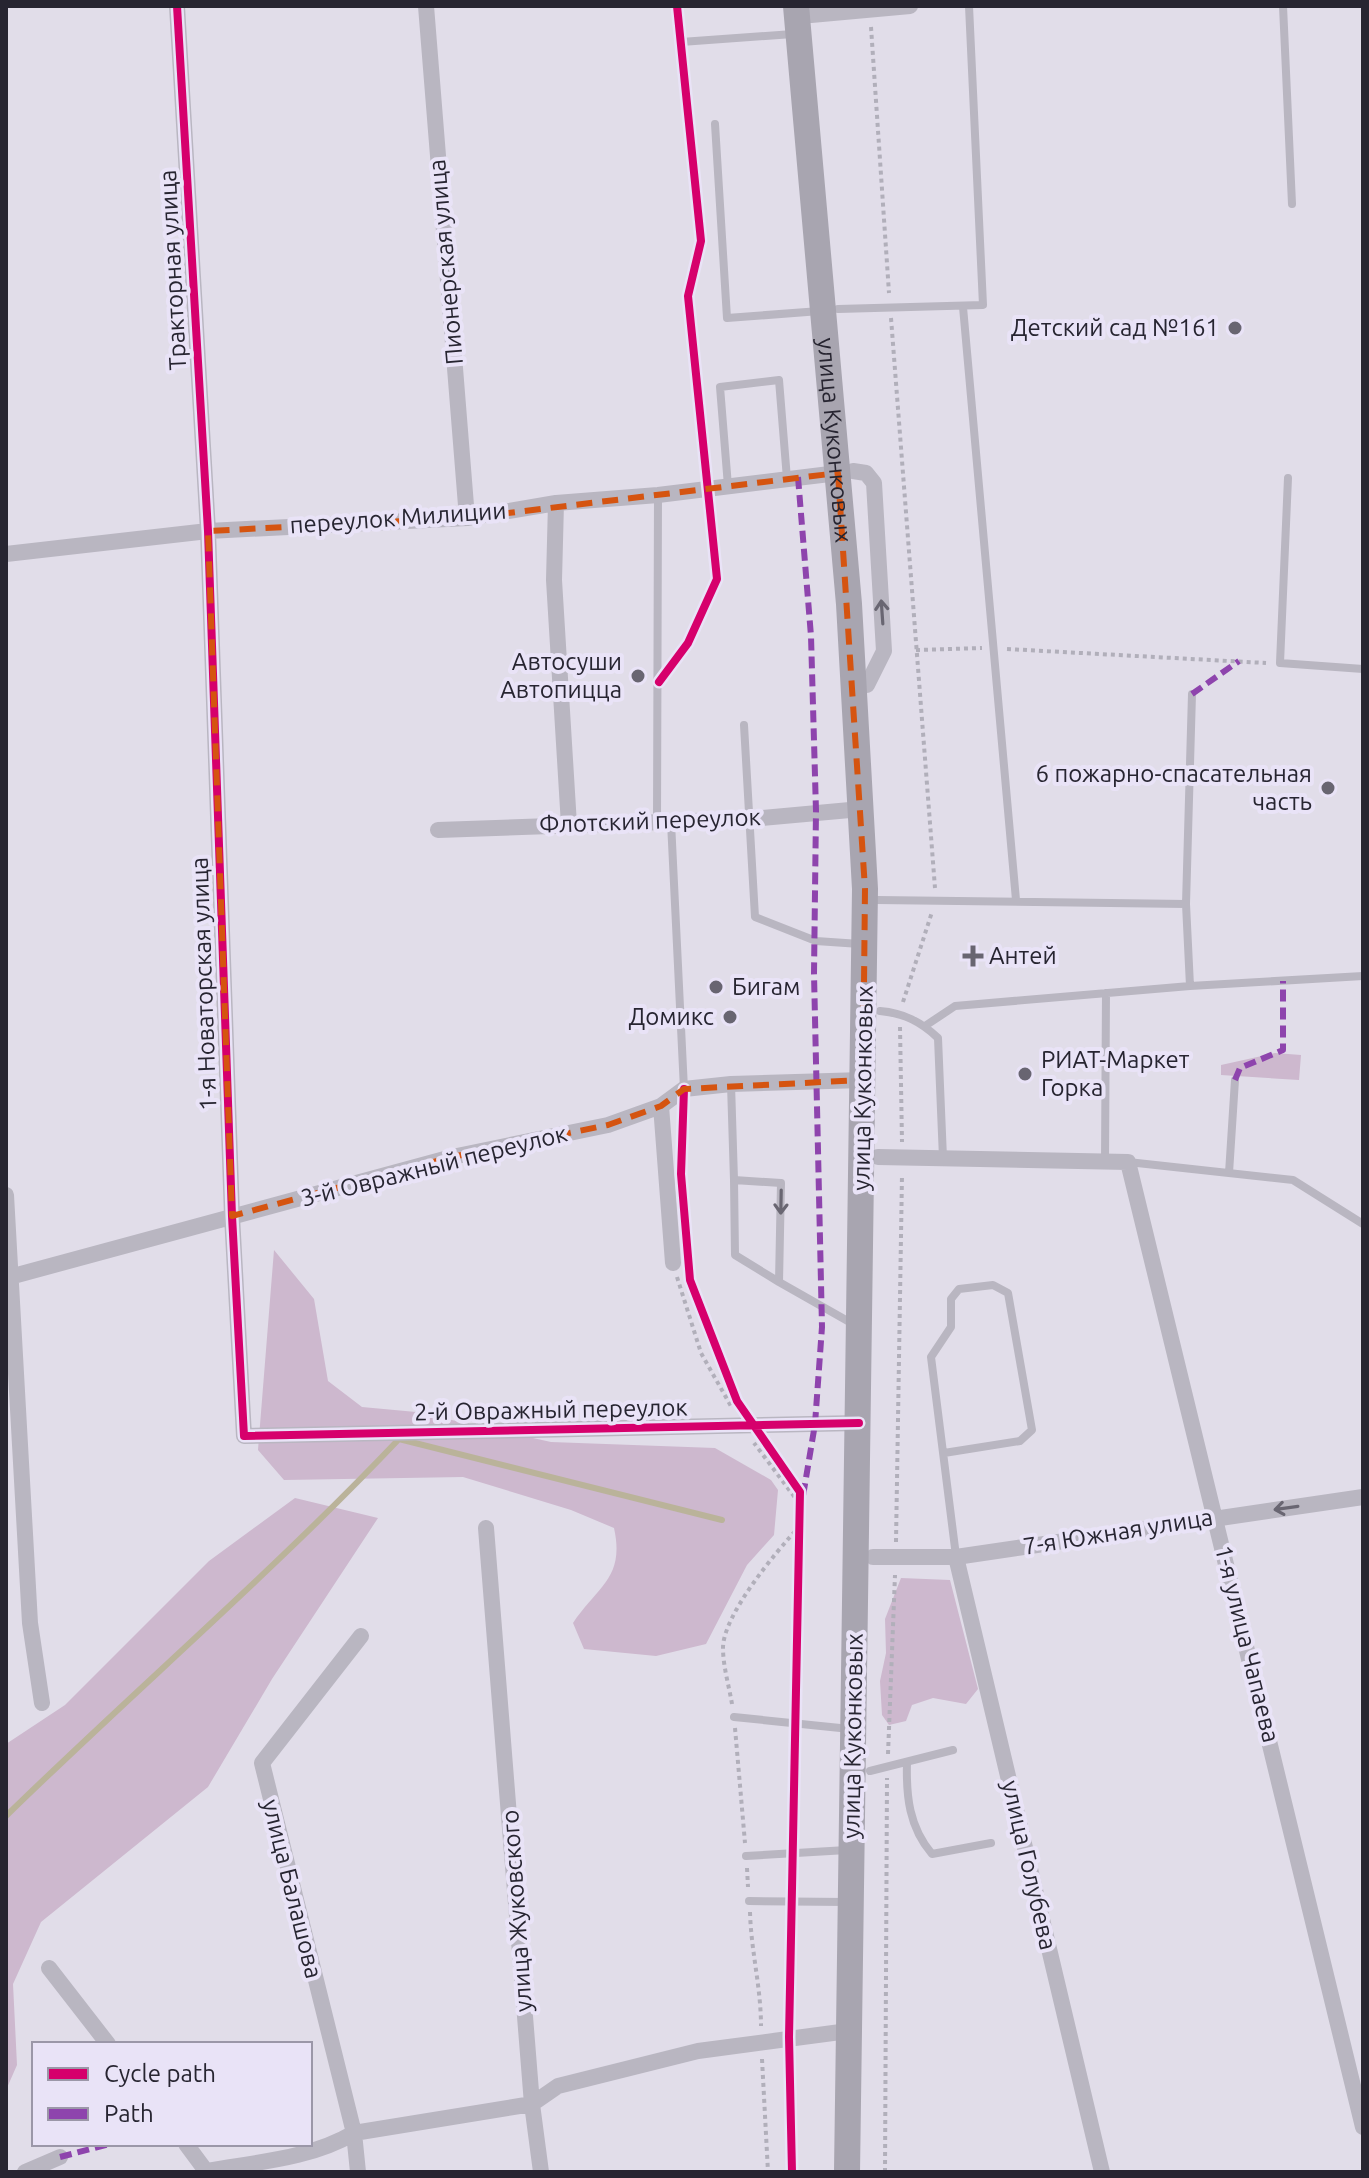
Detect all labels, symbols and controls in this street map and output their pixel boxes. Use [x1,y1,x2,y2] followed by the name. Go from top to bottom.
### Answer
[423,158,468,366] street label: Пионерская улица
[154,169,191,371] street label: Тракторная улица
[1011,314,1219,341] place label: Детский сад №161
[1226,319,1244,337] marker: Детский сад №161
[812,337,858,544] street label: улица Куконковых
[289,496,507,539] street label: переулок Милиции
[874,599,889,626] one-way arrow
[500,648,622,703] place label: Автосуши Автопицца
[629,667,647,685] marker: Автосуши Автопицца
[1035,760,1312,815] place label: 6 пожарно-спасательная часть
[1319,779,1337,797] marker: 6 пожарно-спасательная часть
[539,803,761,838] street label: Флотский переулок
[186,857,221,1111] street label: 1-я Новаторская улица
[989,942,1057,969] place label: Антей
[964,947,982,965] marker: Антей
[732,973,800,1000] place label: Бигам
[707,978,725,996] marker: Бигам
[847,985,878,1191] street label: улица Куконковых
[628,1003,714,1030] place label: Домикс
[721,1008,739,1026] marker: Домикс
[1041,1046,1190,1101] place label: РИАТ-Маркет Горка
[1016,1065,1034,1083] marker: РИАТ-Маркет Горка
[298,1119,570,1212] street label: 3-й Овражный переулок
[773,1188,789,1215] one-way arrow
[414,1394,688,1425] street label: 2-й Овражный переулок
[1274,1501,1299,1516] one-way arrow
[1021,1503,1215,1560] street label: 7-я Южная улица
[1210,1543,1285,1745] street label: 1-я улица Чапаева
[837,1633,868,1839] street label: улица Куконковых
[997,1777,1062,1952] street label: улица Голубева
[257,1796,328,1981] street label: улица Балашова
[496,1809,537,2013] street label: улица Жуковского
[32,2042,312,2146] legend
[104,2060,216,2087] text: Cycle path
[104,2100,154,2127] text: Path

